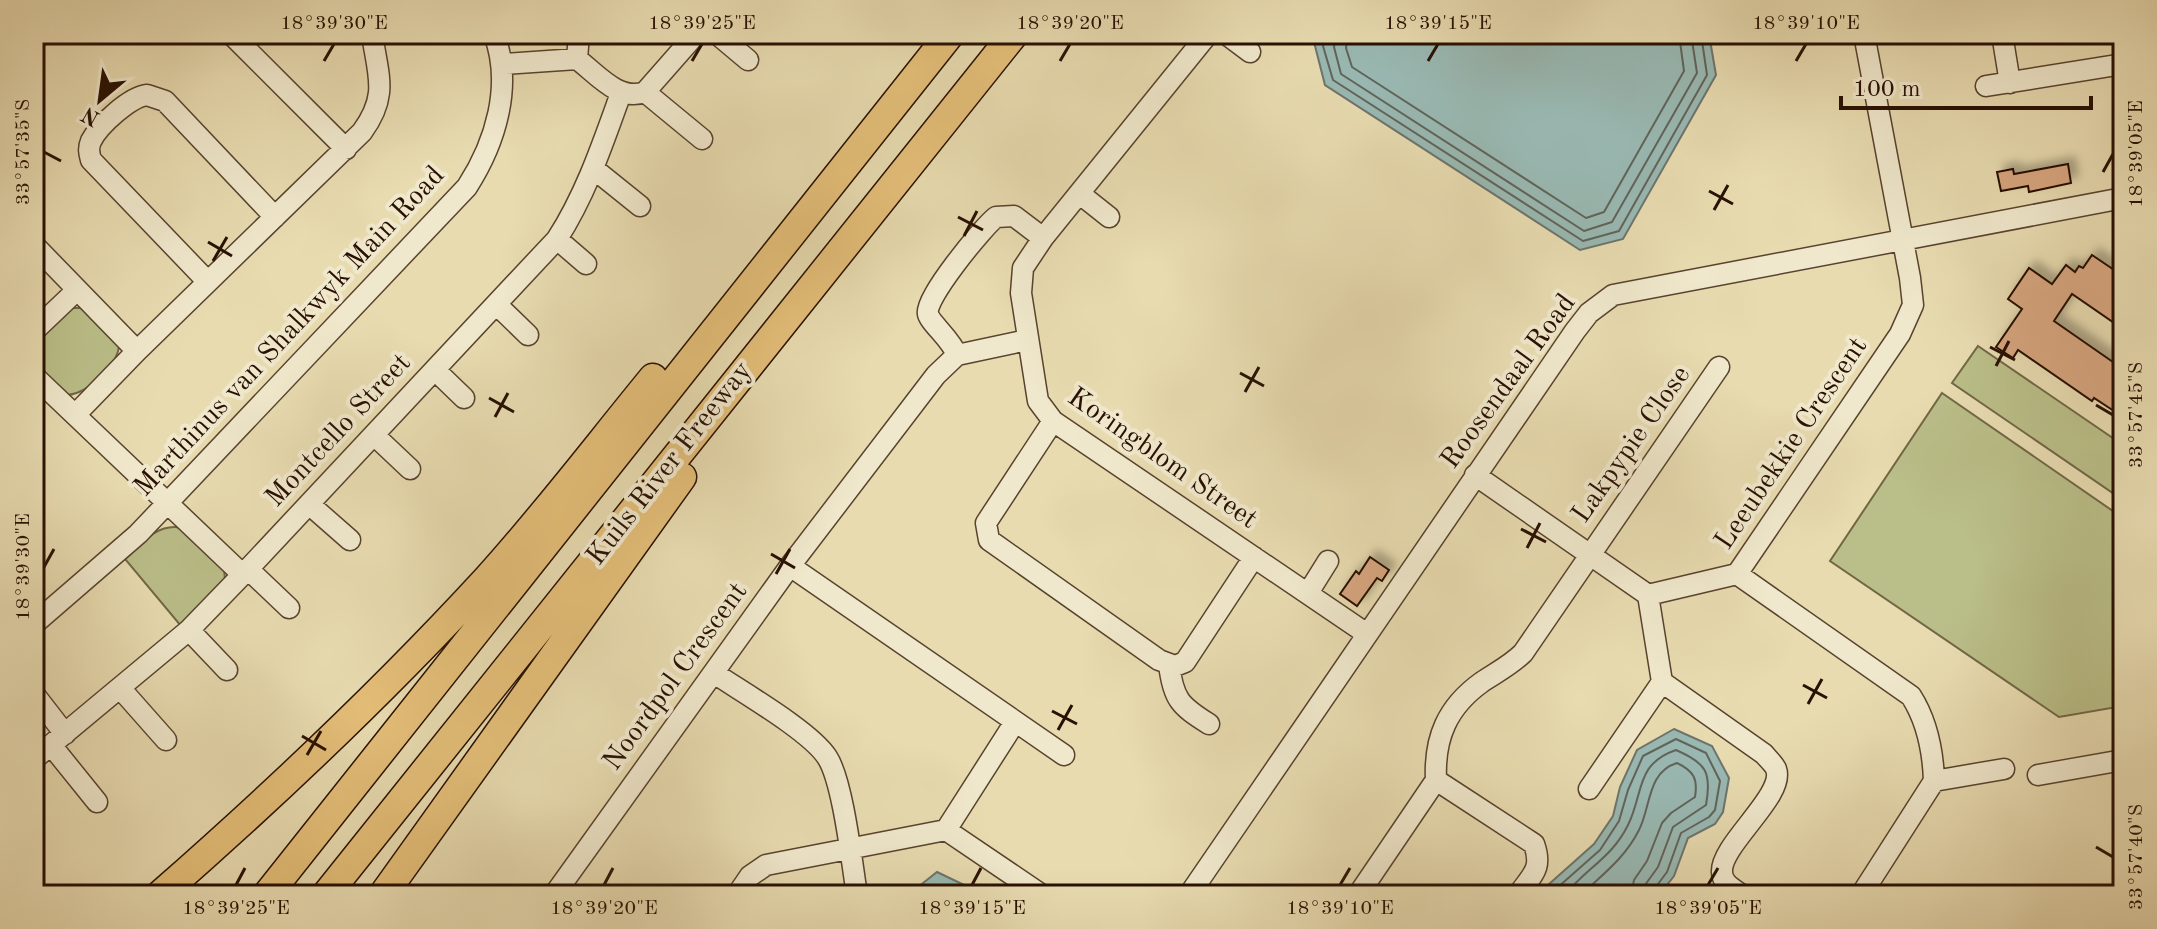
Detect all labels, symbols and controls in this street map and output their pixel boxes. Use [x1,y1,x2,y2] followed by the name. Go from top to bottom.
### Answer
[280,14,388,34] text: 18°39'30"E
[648,14,756,34] text: 18°39'25"E
[1016,14,1124,34] text: 18°39'20"E
[1384,14,1492,34] text: 18°39'15"E
[1752,14,1860,34] text: 18°39'10"E
[60,60,140,140] north arrow
[1841,60,2091,110] scale bar
[1853,78,1921,102] text: 100 m
[14,99,34,205] text: 33°57'35"S
[2127,100,2147,208] text: 18°39'05"E
[78,102,104,129] text: N
[130,162,450,502] street label: Marthinus van Shalkwyk Main Road
[1437,290,1581,474] street label: Roosendaal Road
[1711,333,1873,555] street label: Leeubekkie Crescent
[261,349,417,513] street label: Montcello Street
[582,357,758,571] street label: Kuils River Freeway
[1568,361,1696,529] street label: Lakpypie Close
[2127,362,2147,468] text: 33°57'45"S
[1062,383,1262,535] street label: Koringblom Street
[14,513,34,621] text: 18°39'30"E
[599,578,753,776] street label: Noordpol Crescent
[2127,804,2147,910] text: 33°57'40"S
[182,899,290,919] text: 18°39'25"E
[550,899,658,919] text: 18°39'20"E
[918,899,1026,919] text: 18°39'15"E
[1286,899,1394,919] text: 18°39'10"E
[1654,899,1762,919] text: 18°39'05"E

